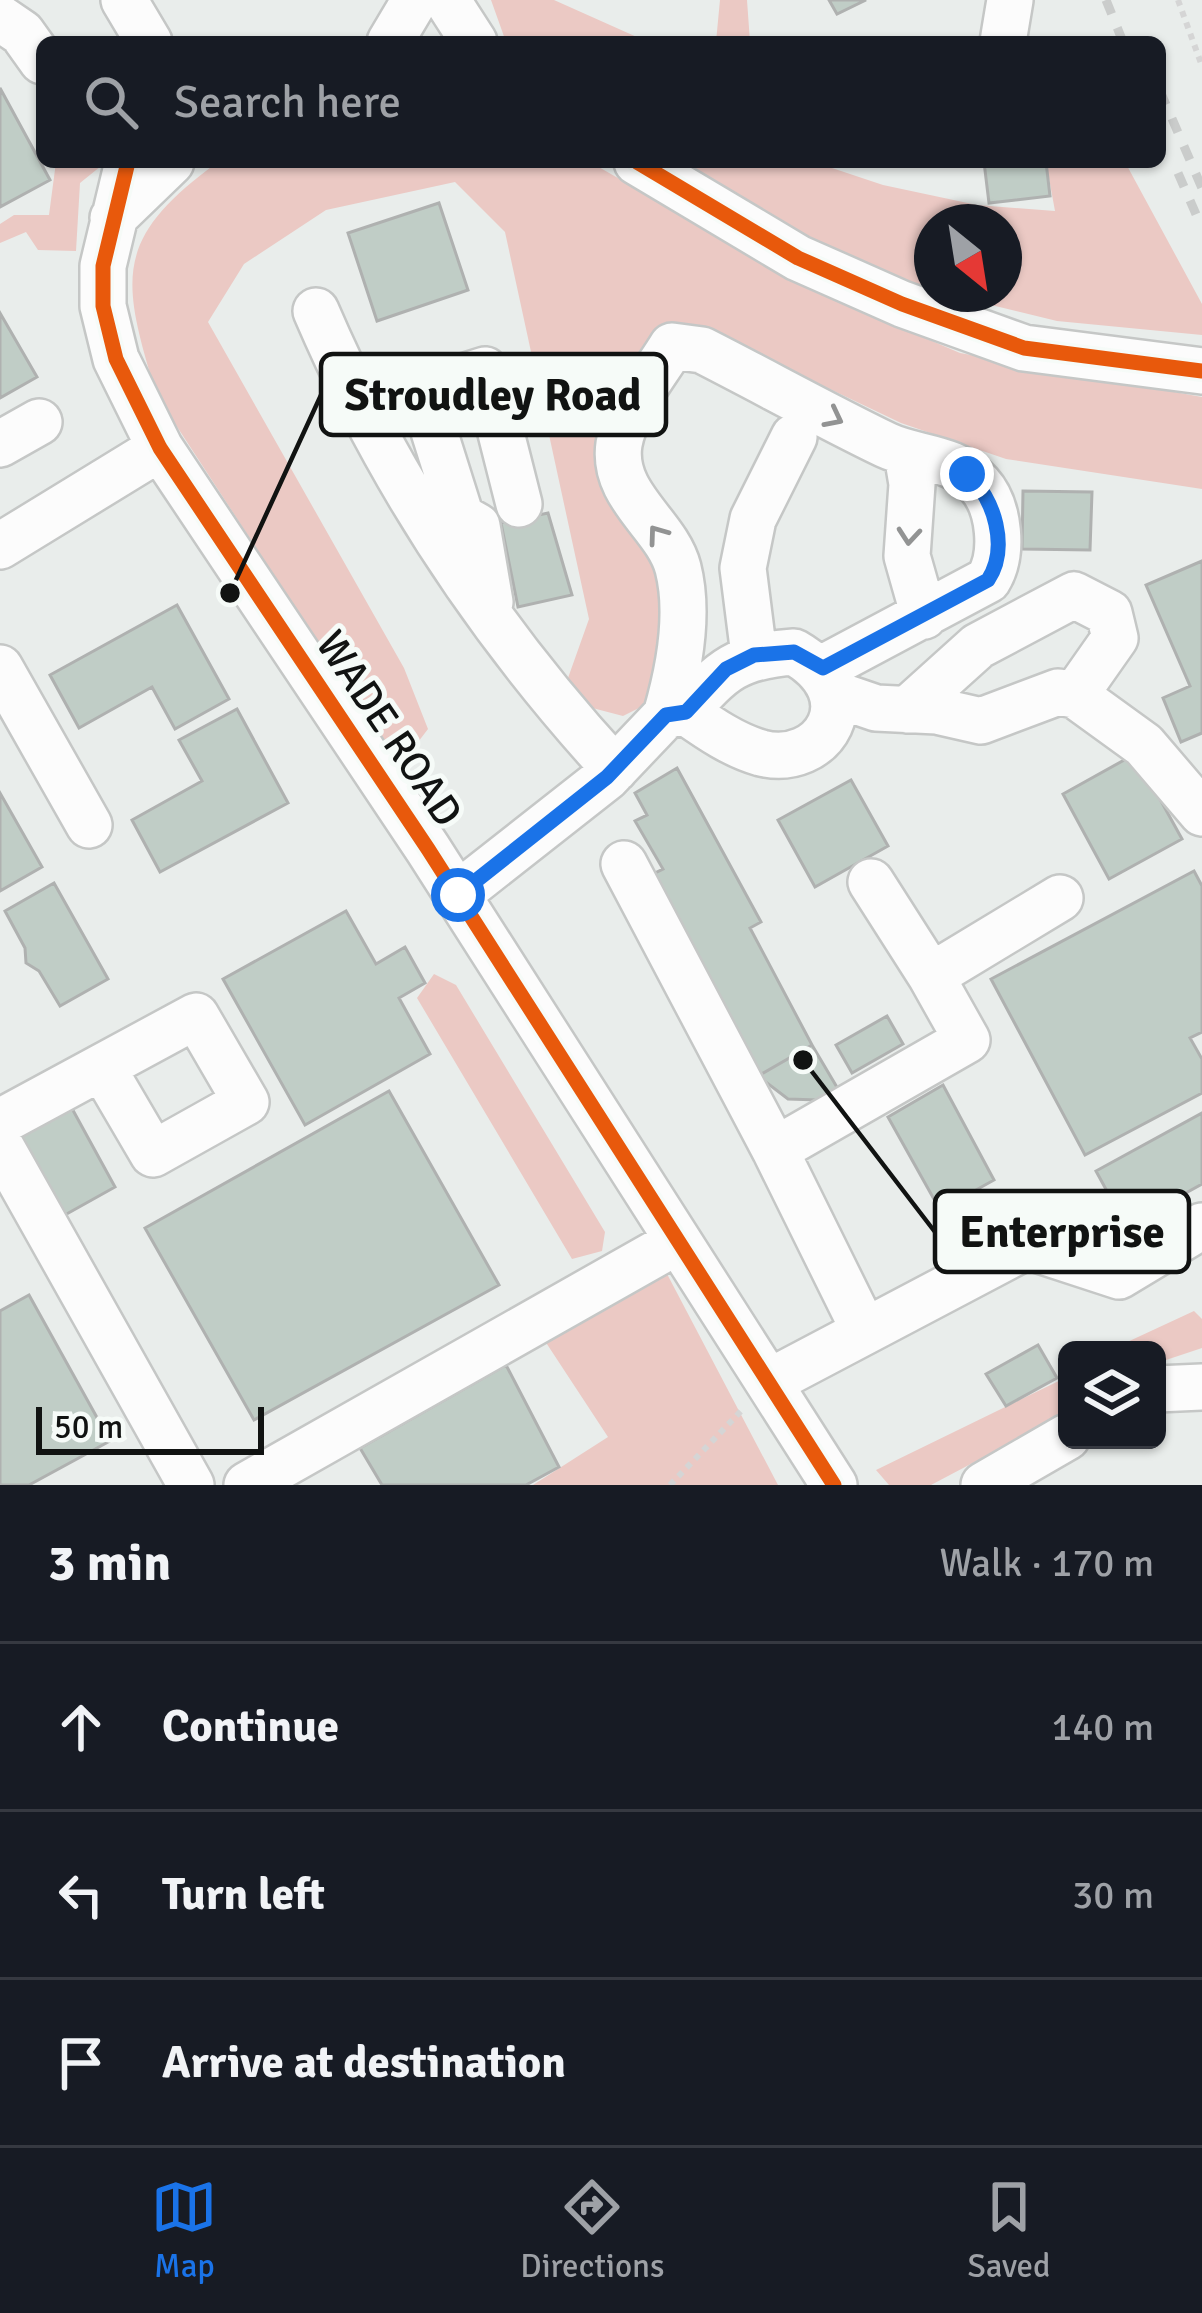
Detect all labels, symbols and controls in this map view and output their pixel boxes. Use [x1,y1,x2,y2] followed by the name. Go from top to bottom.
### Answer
[36,36,1166,168] search box
[78,69,144,135] icon: search
[174,75,401,130] text: Search here
[914,204,1022,312] north arrow
[321,354,666,435] callout: Stroudley Road
[344,368,642,423] text: Stroudley Road
[821,404,842,427] one-way arrow
[940,447,994,501] route end
[649,525,671,547] one-way arrow
[897,527,922,546] one-way arrow
[305,621,473,836] street label: WADE ROAD
[431,868,485,922] route start
[935,1191,1189,1272] callout: Enterprise
[959,1205,1165,1260] text: Enterprise
[1058,1341,1166,1449] map controls
[1058,1341,1166,1449] button: layers
[36,1401,264,1454] scale bar
[54,1407,123,1448] text: 50 m
[48,1532,171,1595] text: 3 min
[940,1539,1154,1587] text: Walk · 170 m
[48,1694,114,1760] icon: ahead
[162,1699,339,1754] text: Continue
[1051,1703,1154,1751] text: 140 m
[48,1862,114,1928] icon: left
[162,1867,325,1922] text: Turn left
[1072,1871,1154,1919] text: 30 m
[48,2030,114,2096] icon: arrive
[162,2035,566,2090] text: Arrive at destination
[151,2174,217,2287] tab: Map
[520,2174,665,2287] tab: Directions
[967,2174,1051,2287] tab: Saved

